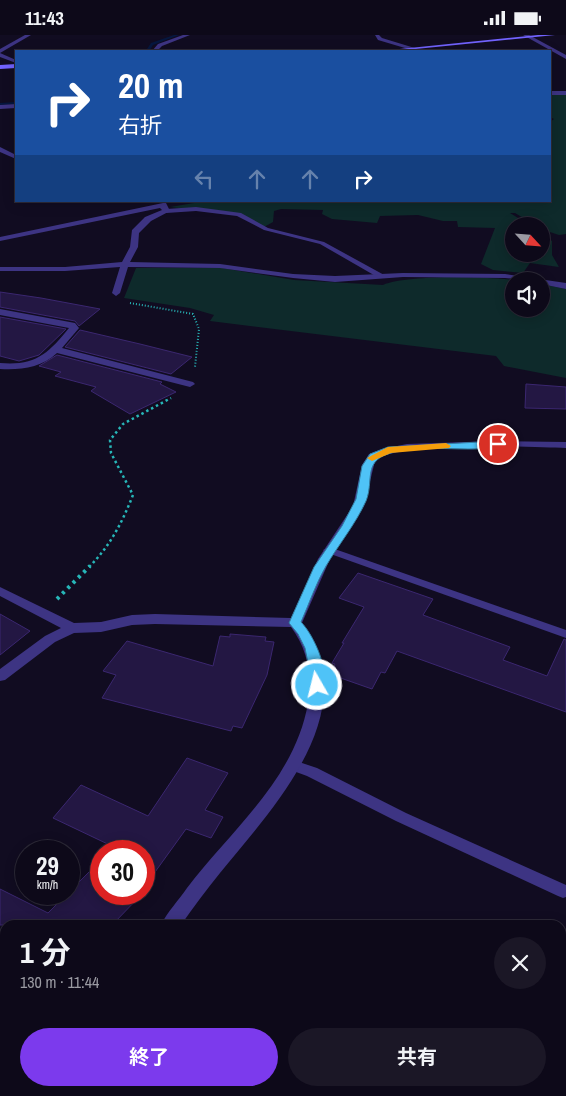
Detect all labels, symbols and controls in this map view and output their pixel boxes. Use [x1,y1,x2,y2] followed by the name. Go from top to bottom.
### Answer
[25,5,64,31] text: 11:43
[118,62,183,109] text: 20 m
[35,70,100,135] icon: right
[118,110,162,140] text: 右折
[190,165,218,193] icon: left
[243,165,271,193] icon: ahead
[296,165,324,193] icon: ahead
[349,165,377,193] icon: right
[505,217,550,263] north arrow
[505,217,550,317] map controls
[505,272,550,317] button: sound
[477,423,519,465] pin
[484,430,512,458] icon: arrive
[290,658,342,710] position arrow
[90,840,155,905] speed limit sign: 30
[36,849,59,883] text: 29
[37,877,58,893] text: km/h
[20,932,71,972] text: 1 分
[494,937,546,989] button: close
[20,971,99,993] text: 130 m · 11:44
[20,1028,278,1086] button: 終了
[288,1028,546,1086] button: 共有

